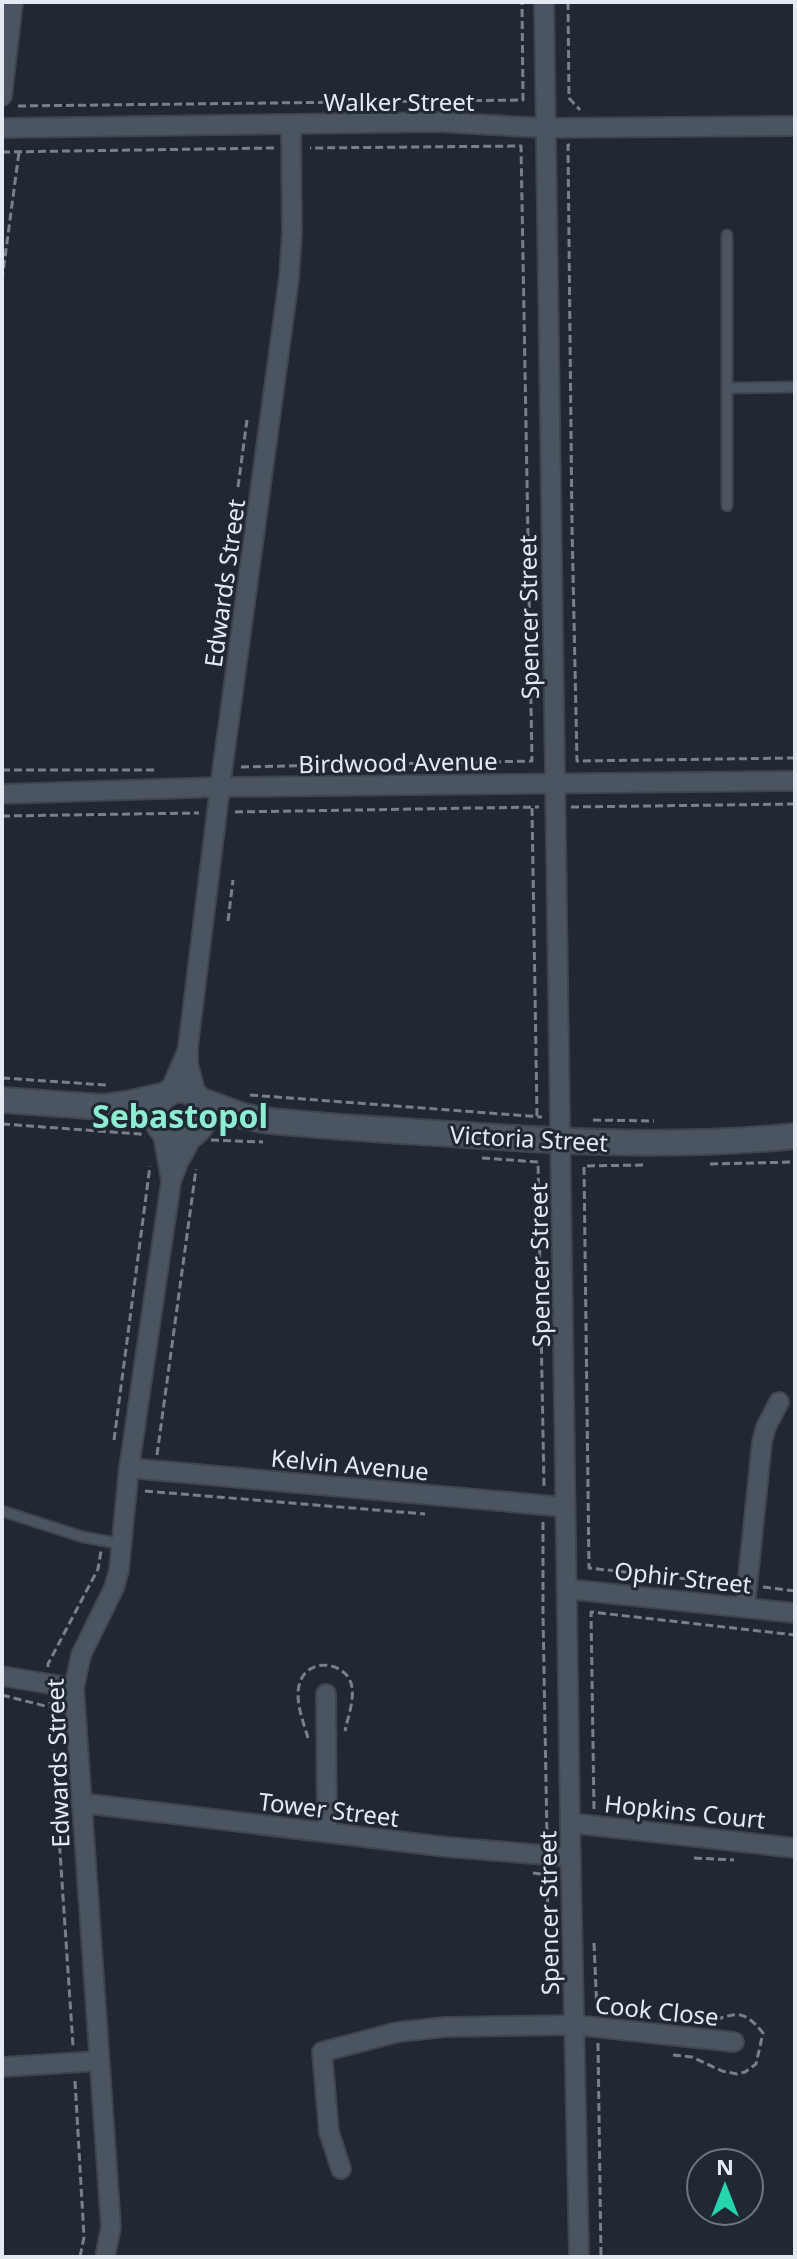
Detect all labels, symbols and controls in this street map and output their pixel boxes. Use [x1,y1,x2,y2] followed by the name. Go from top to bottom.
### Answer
[323,85,475,118] street label: Walker Street
[196,497,252,669] street label: Edwards Street
[510,534,546,700] street label: Spencer Street
[298,744,498,780] street label: Birdwood Avenue
[92,1094,268,1137] district label: Sebastopol
[449,1117,609,1159] street label: Victoria Street
[521,1182,557,1348] street label: Spencer Street
[270,1441,430,1487] street label: Kelvin Avenue
[613,1553,754,1601] street label: Ophir Street
[38,1677,76,1848] street label: Edwards Street
[257,1784,401,1834] street label: Tower Street
[603,1786,767,1836] street label: Hopkins Court
[530,1830,566,1996] street label: Spencer Street
[594,1987,720,2033] street label: Cook Close
[685,2147,765,2227] north arrow
[716,2151,734,2181] text: N

